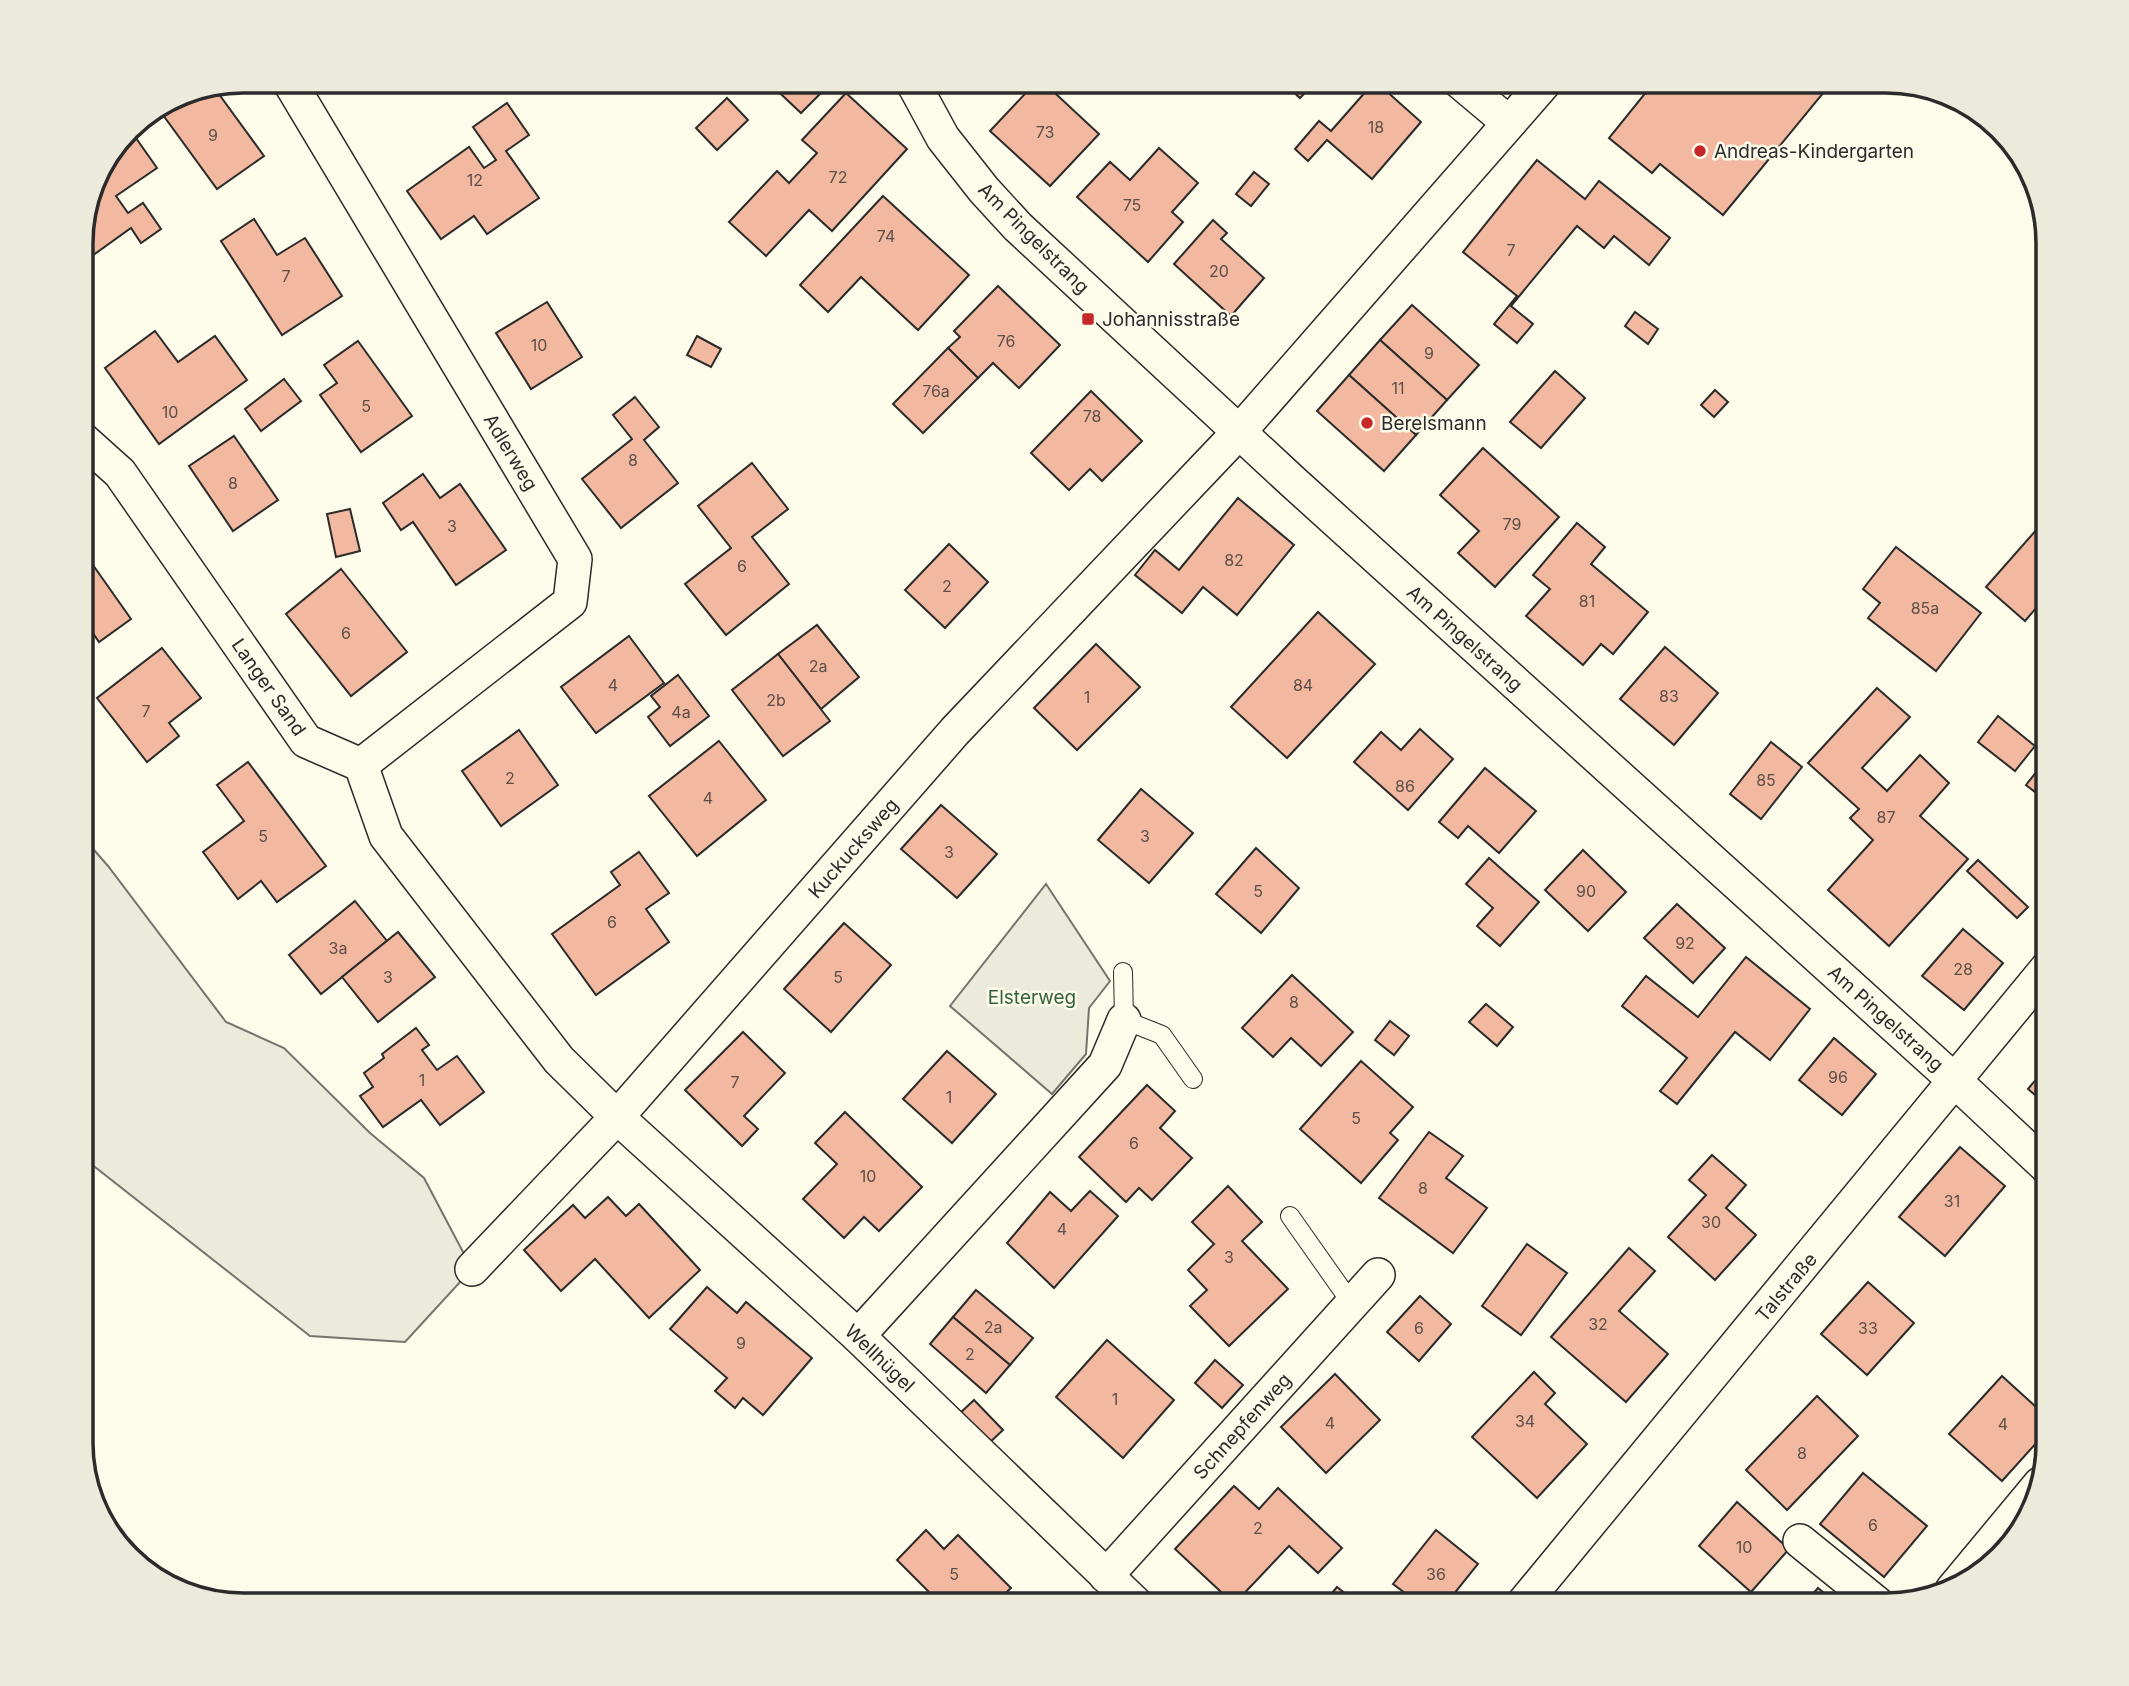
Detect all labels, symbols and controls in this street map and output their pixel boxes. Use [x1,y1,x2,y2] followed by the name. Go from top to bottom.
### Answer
[1368,117,1384,137] house number: 18
[1036,122,1054,142] house number: 73
[208,125,218,145] house number: 9
[1714,140,1914,163] place label: Andreas-Kindergarten
[1692,143,1708,159] marker: Andreas-Kindergarten
[829,167,847,187] house number: 72
[467,170,483,190] house number: 12
[973,178,1094,299] street label: Am Pingelstrang
[1123,195,1141,215] house number: 75
[877,226,895,246] house number: 74
[1506,240,1516,260] house number: 7
[1209,261,1229,281] house number: 20
[281,266,291,286] house number: 7
[1102,308,1240,331] place label: Johannisstraße
[1080,311,1096,327] marker: Johannisstraße
[997,331,1015,351] house number: 76
[531,335,547,355] house number: 10
[1424,343,1434,363] house number: 9
[1391,378,1405,398] house number: 11
[922,381,950,401] house number: 76a
[361,396,371,416] house number: 5
[162,402,178,422] house number: 10
[1083,406,1101,426] house number: 78
[479,410,542,495] street label: Adlerweg
[1381,412,1487,435] place label: Berelsmann
[1359,415,1375,431] marker: Berelsmann
[628,450,638,470] house number: 8
[228,473,238,493] house number: 8
[1503,514,1521,534] house number: 79
[447,516,457,536] house number: 3
[1224,550,1244,570] house number: 82
[737,556,747,576] house number: 6
[942,576,952,596] house number: 2
[1402,581,1527,696] street label: Am Pingelstrang
[1579,591,1595,611] house number: 81
[1911,598,1939,618] house number: 85a
[341,623,351,643] house number: 6
[227,634,311,740] street label: Langer Sand
[809,656,827,676] house number: 2a
[608,675,618,695] house number: 4
[1293,675,1313,695] house number: 84
[1659,686,1679,706] house number: 83
[1084,687,1090,707] house number: 1
[766,690,786,710] house number: 2b
[141,701,151,721] house number: 7
[671,702,691,722] house number: 4a
[505,768,515,788] house number: 2
[1756,770,1776,790] house number: 85
[1395,776,1415,796] house number: 86
[703,788,713,808] house number: 4
[804,794,903,903] street label: Kuckucksweg
[1877,807,1895,827] house number: 87
[258,826,268,846] house number: 5
[1140,826,1150,846] house number: 3
[944,842,954,862] house number: 3
[1253,881,1263,901] house number: 5
[1576,881,1596,901] house number: 90
[607,912,617,932] house number: 6
[1675,933,1695,953] house number: 92
[329,938,347,958] house number: 3a
[1953,959,1973,979] house number: 28
[1823,961,1948,1076] street label: Am Pingelstrang
[383,967,393,987] house number: 3
[833,967,843,987] house number: 5
[988,986,1076,1009] park label: Elsterweg
[1289,992,1299,1012] house number: 8
[1828,1067,1848,1087] house number: 96
[419,1070,425,1090] house number: 1
[730,1072,740,1092] house number: 7
[946,1087,952,1107] house number: 1
[1351,1108,1361,1128] house number: 5
[1129,1133,1139,1153] house number: 6
[860,1166,876,1186] house number: 10
[1418,1178,1428,1198] house number: 8
[1944,1191,1960,1211] house number: 31
[1701,1212,1721,1232] house number: 30
[1057,1219,1067,1239] house number: 4
[1224,1247,1234,1267] house number: 3
[1751,1248,1822,1327] street label: Talstraße
[1588,1314,1608,1334] house number: 32
[984,1317,1002,1337] house number: 2a
[1414,1318,1424,1338] house number: 6
[1858,1318,1878,1338] house number: 33
[840,1320,919,1397] street label: Wellhügel
[736,1333,746,1353] house number: 9
[965,1344,975,1364] house number: 2
[1189,1369,1296,1484] street label: Schnepfenweg
[1112,1389,1118,1409] house number: 1
[1515,1411,1535,1431] house number: 34
[1325,1413,1335,1433] house number: 4
[1998,1414,2008,1434] house number: 4
[1797,1443,1807,1463] house number: 8
[1868,1515,1878,1535] house number: 6
[1253,1518,1263,1538] house number: 2
[1736,1537,1752,1557] house number: 10
[949,1564,959,1584] house number: 5
[1426,1564,1446,1584] house number: 36

